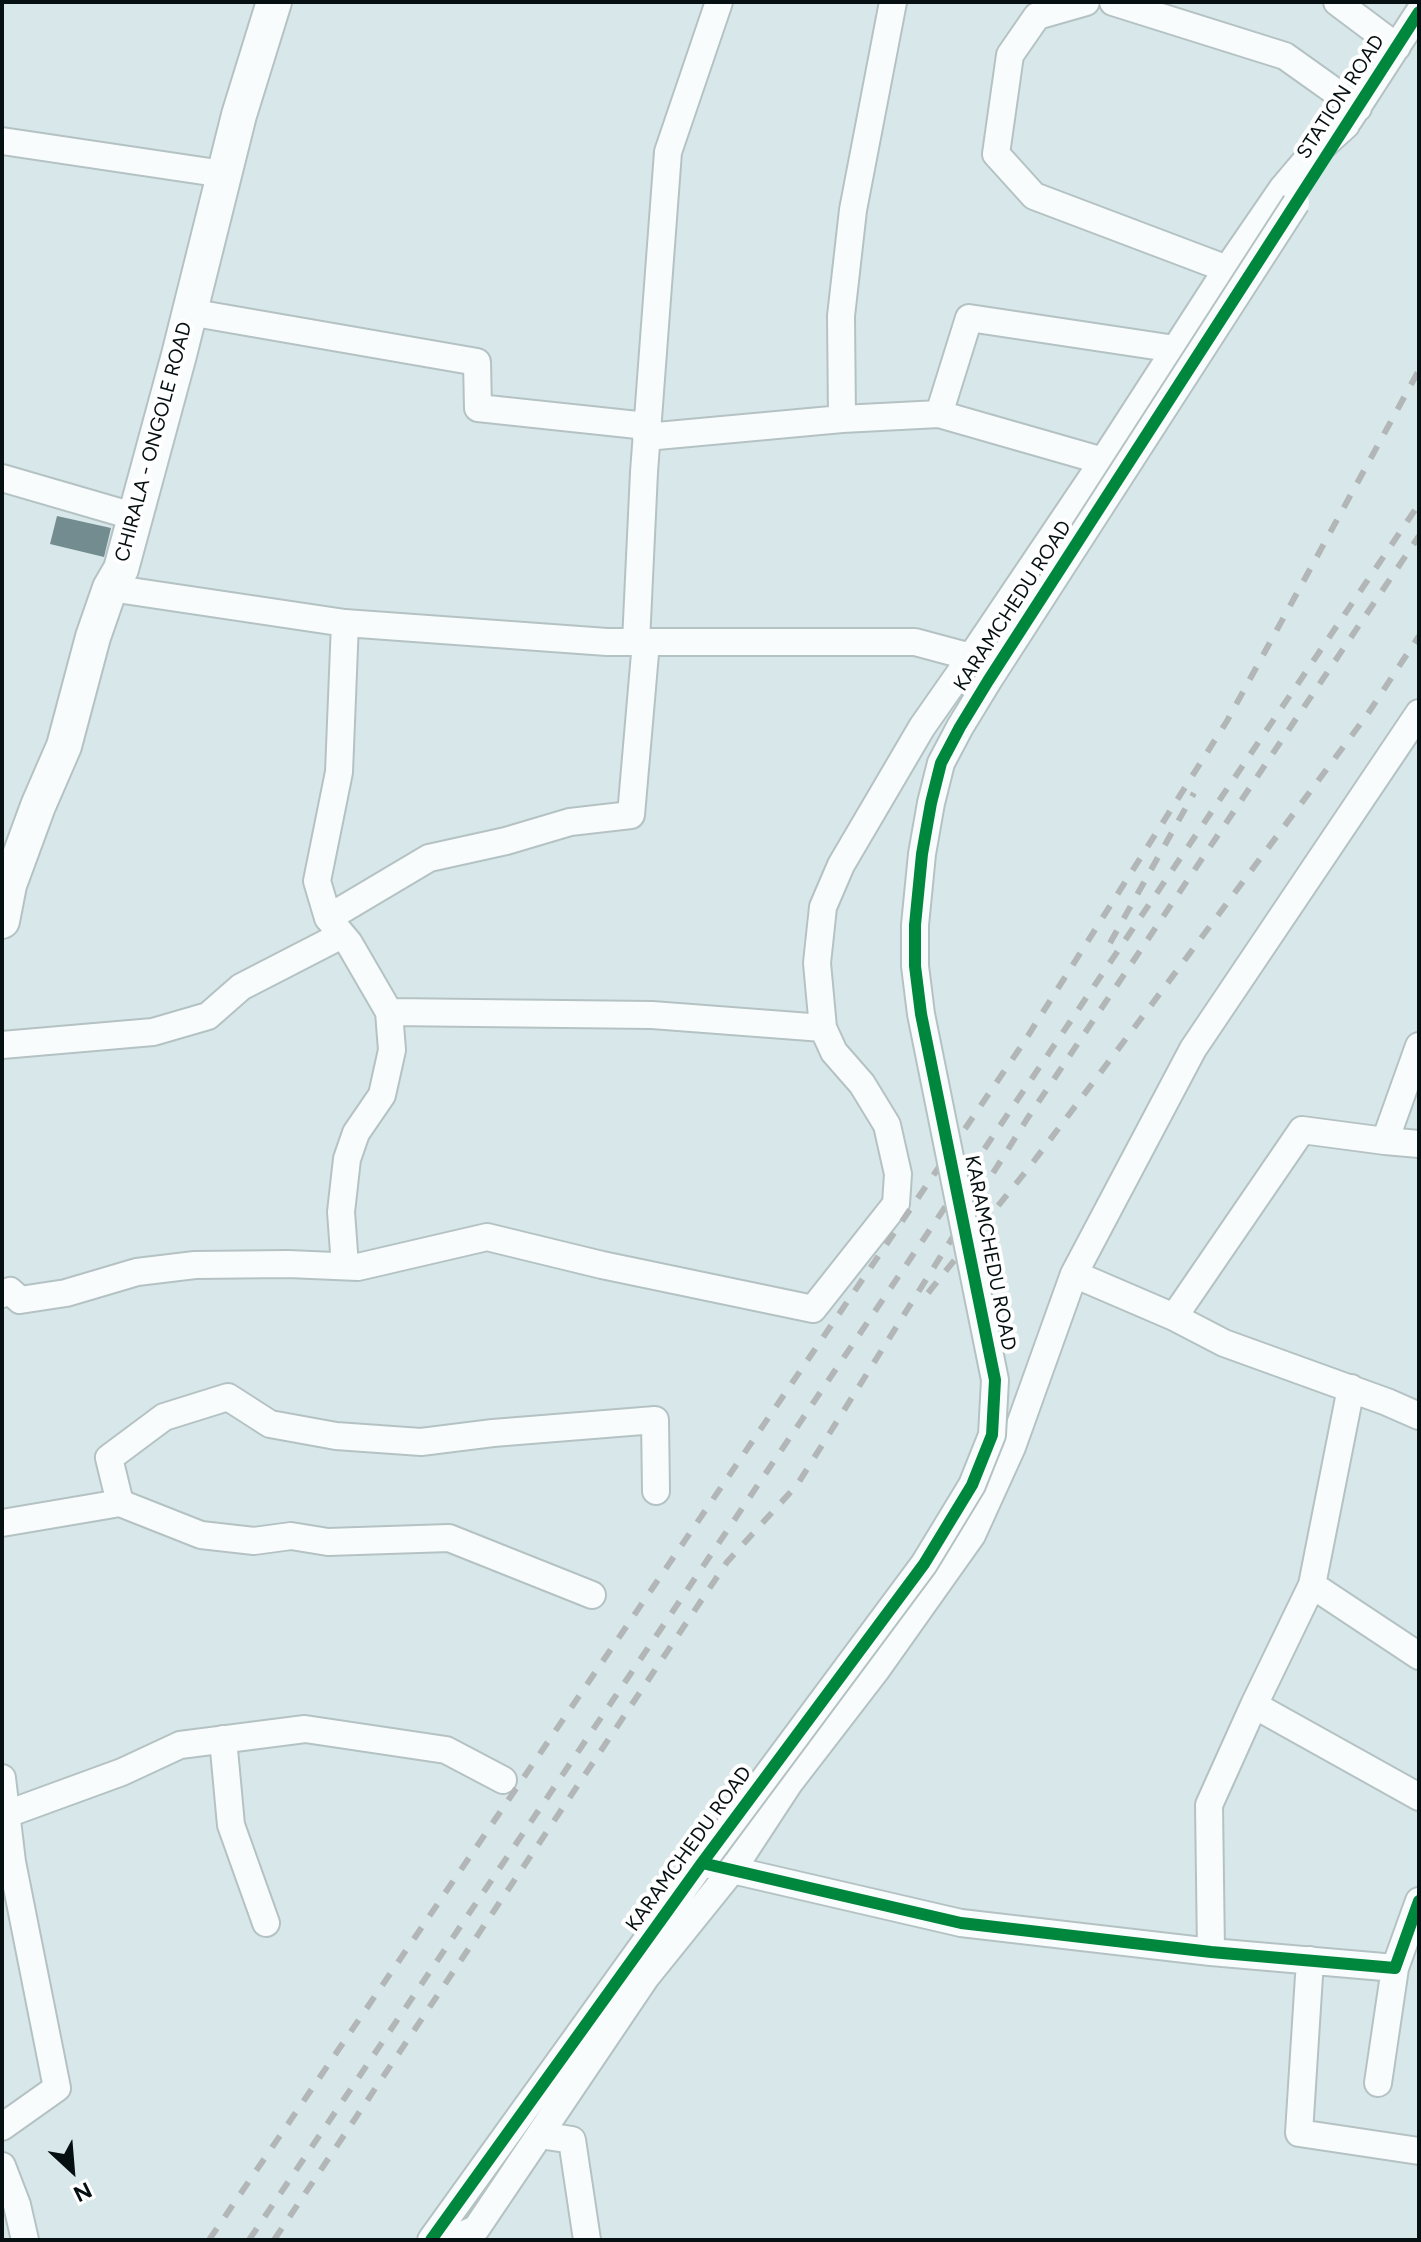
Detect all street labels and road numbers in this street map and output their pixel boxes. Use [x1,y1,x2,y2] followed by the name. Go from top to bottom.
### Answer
[1292,31,1390,163] street label: STATION ROAD
[110,319,198,565] street label: CHIRALA - ONGOLE ROAD
[949,516,1077,696] street label: KARAMCHEDU ROAD
[959,1153,1021,1353] street label: KARAMCHEDU ROAD
[621,1762,757,1936] street label: KARAMCHEDU ROAD

